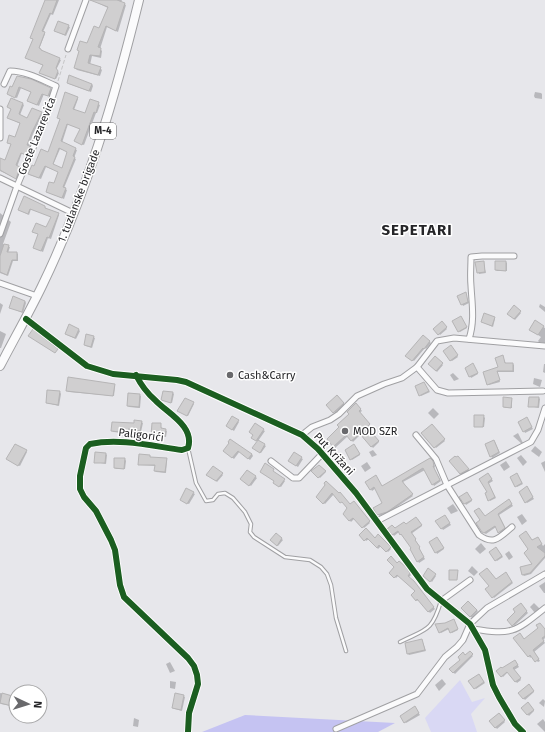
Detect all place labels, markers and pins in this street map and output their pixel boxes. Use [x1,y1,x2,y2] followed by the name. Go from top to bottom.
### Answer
[238,369,296,382] place label: Cash&Carry
[225,370,235,380] marker: Cash&Carry
[353,425,398,438] place label: MOD SZR
[340,426,350,436] marker: MOD SZR

